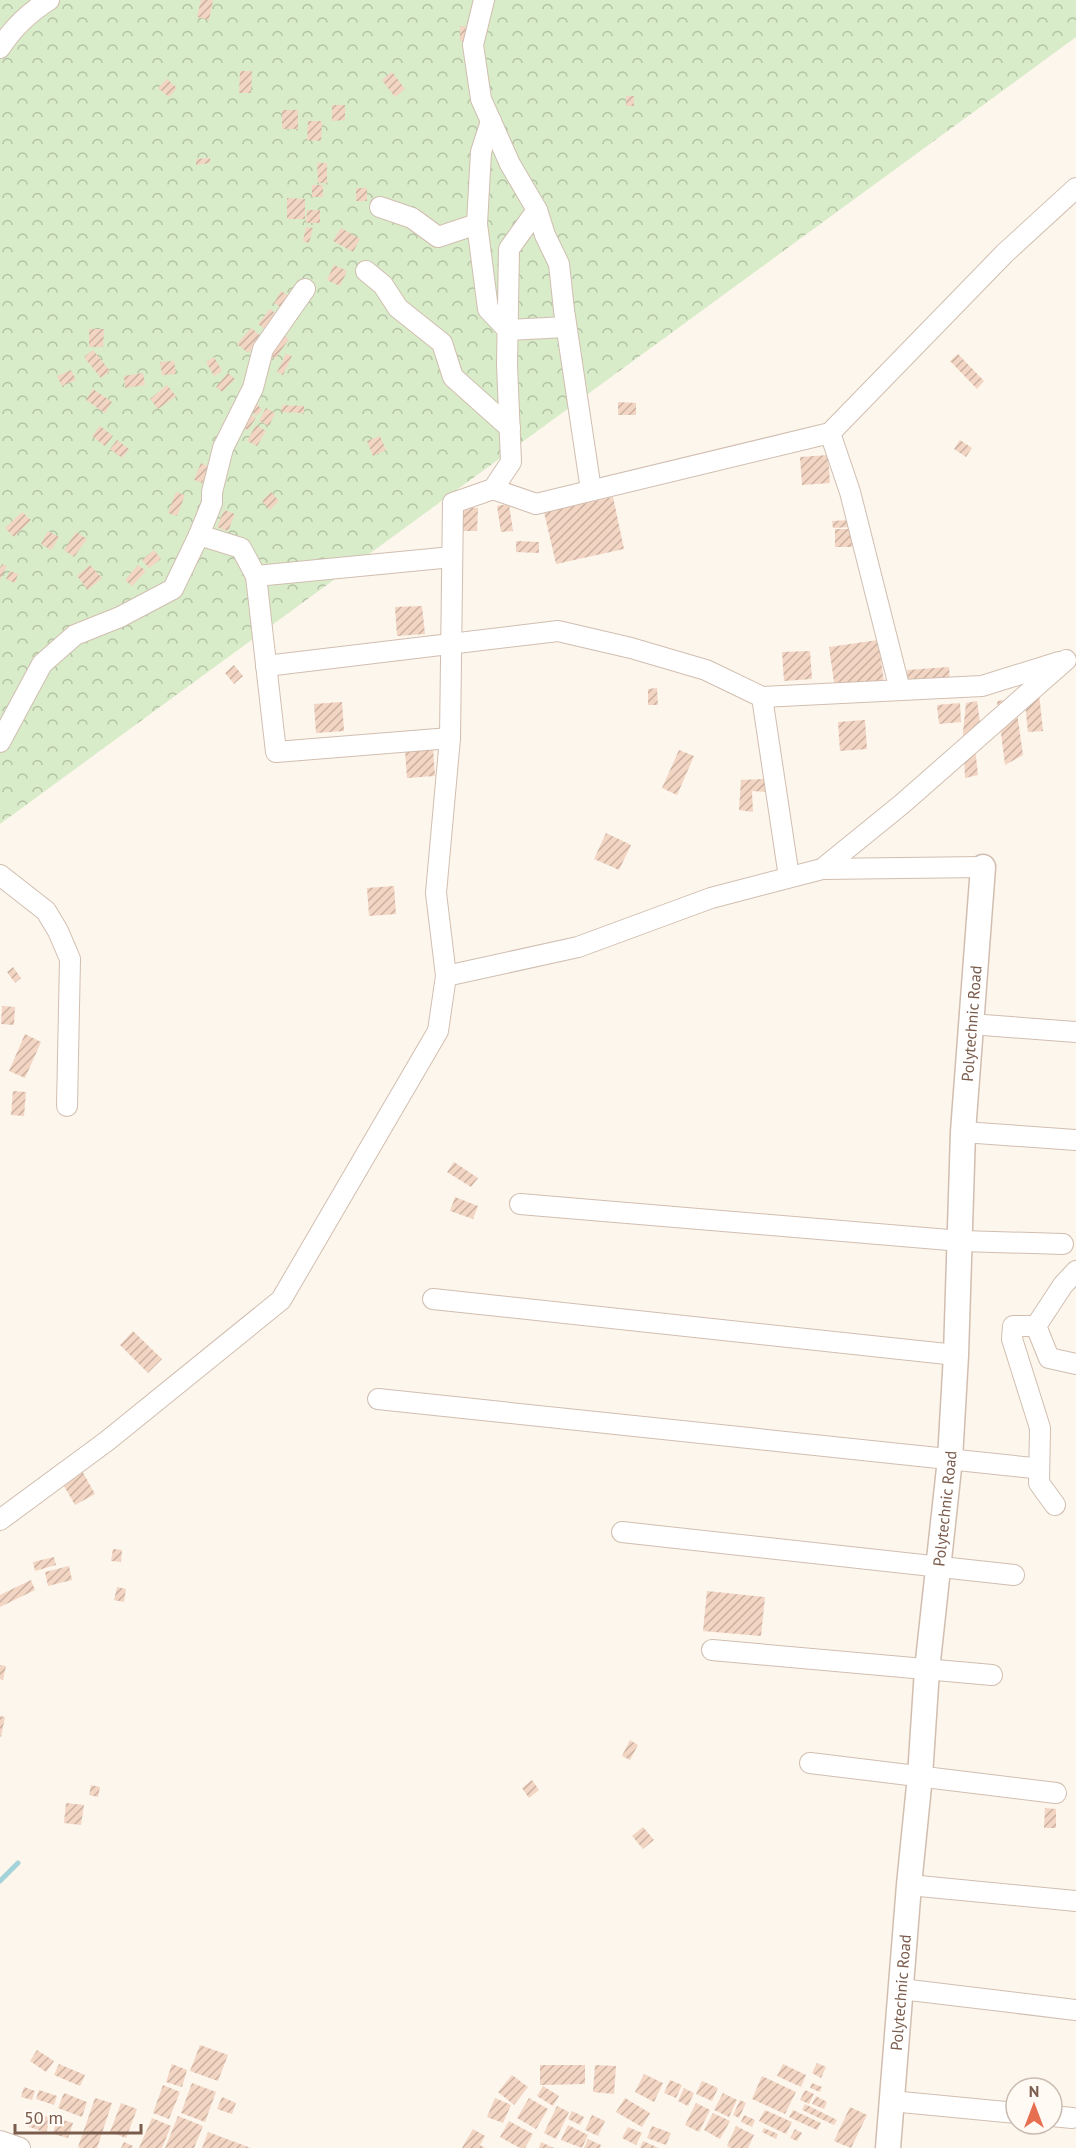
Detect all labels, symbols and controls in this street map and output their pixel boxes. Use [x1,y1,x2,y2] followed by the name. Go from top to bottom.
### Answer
[957,965,986,1082] street label: Polytechnic Road
[928,1450,960,1568] street label: Polytechnic Road
[886,1934,915,2051] street label: Polytechnic Road
[1004,2076,1064,2136] north arrow
[1029,2081,1039,2101] text: N
[15,2097,141,2135] scale bar
[24,2106,63,2129] text: 50 m

